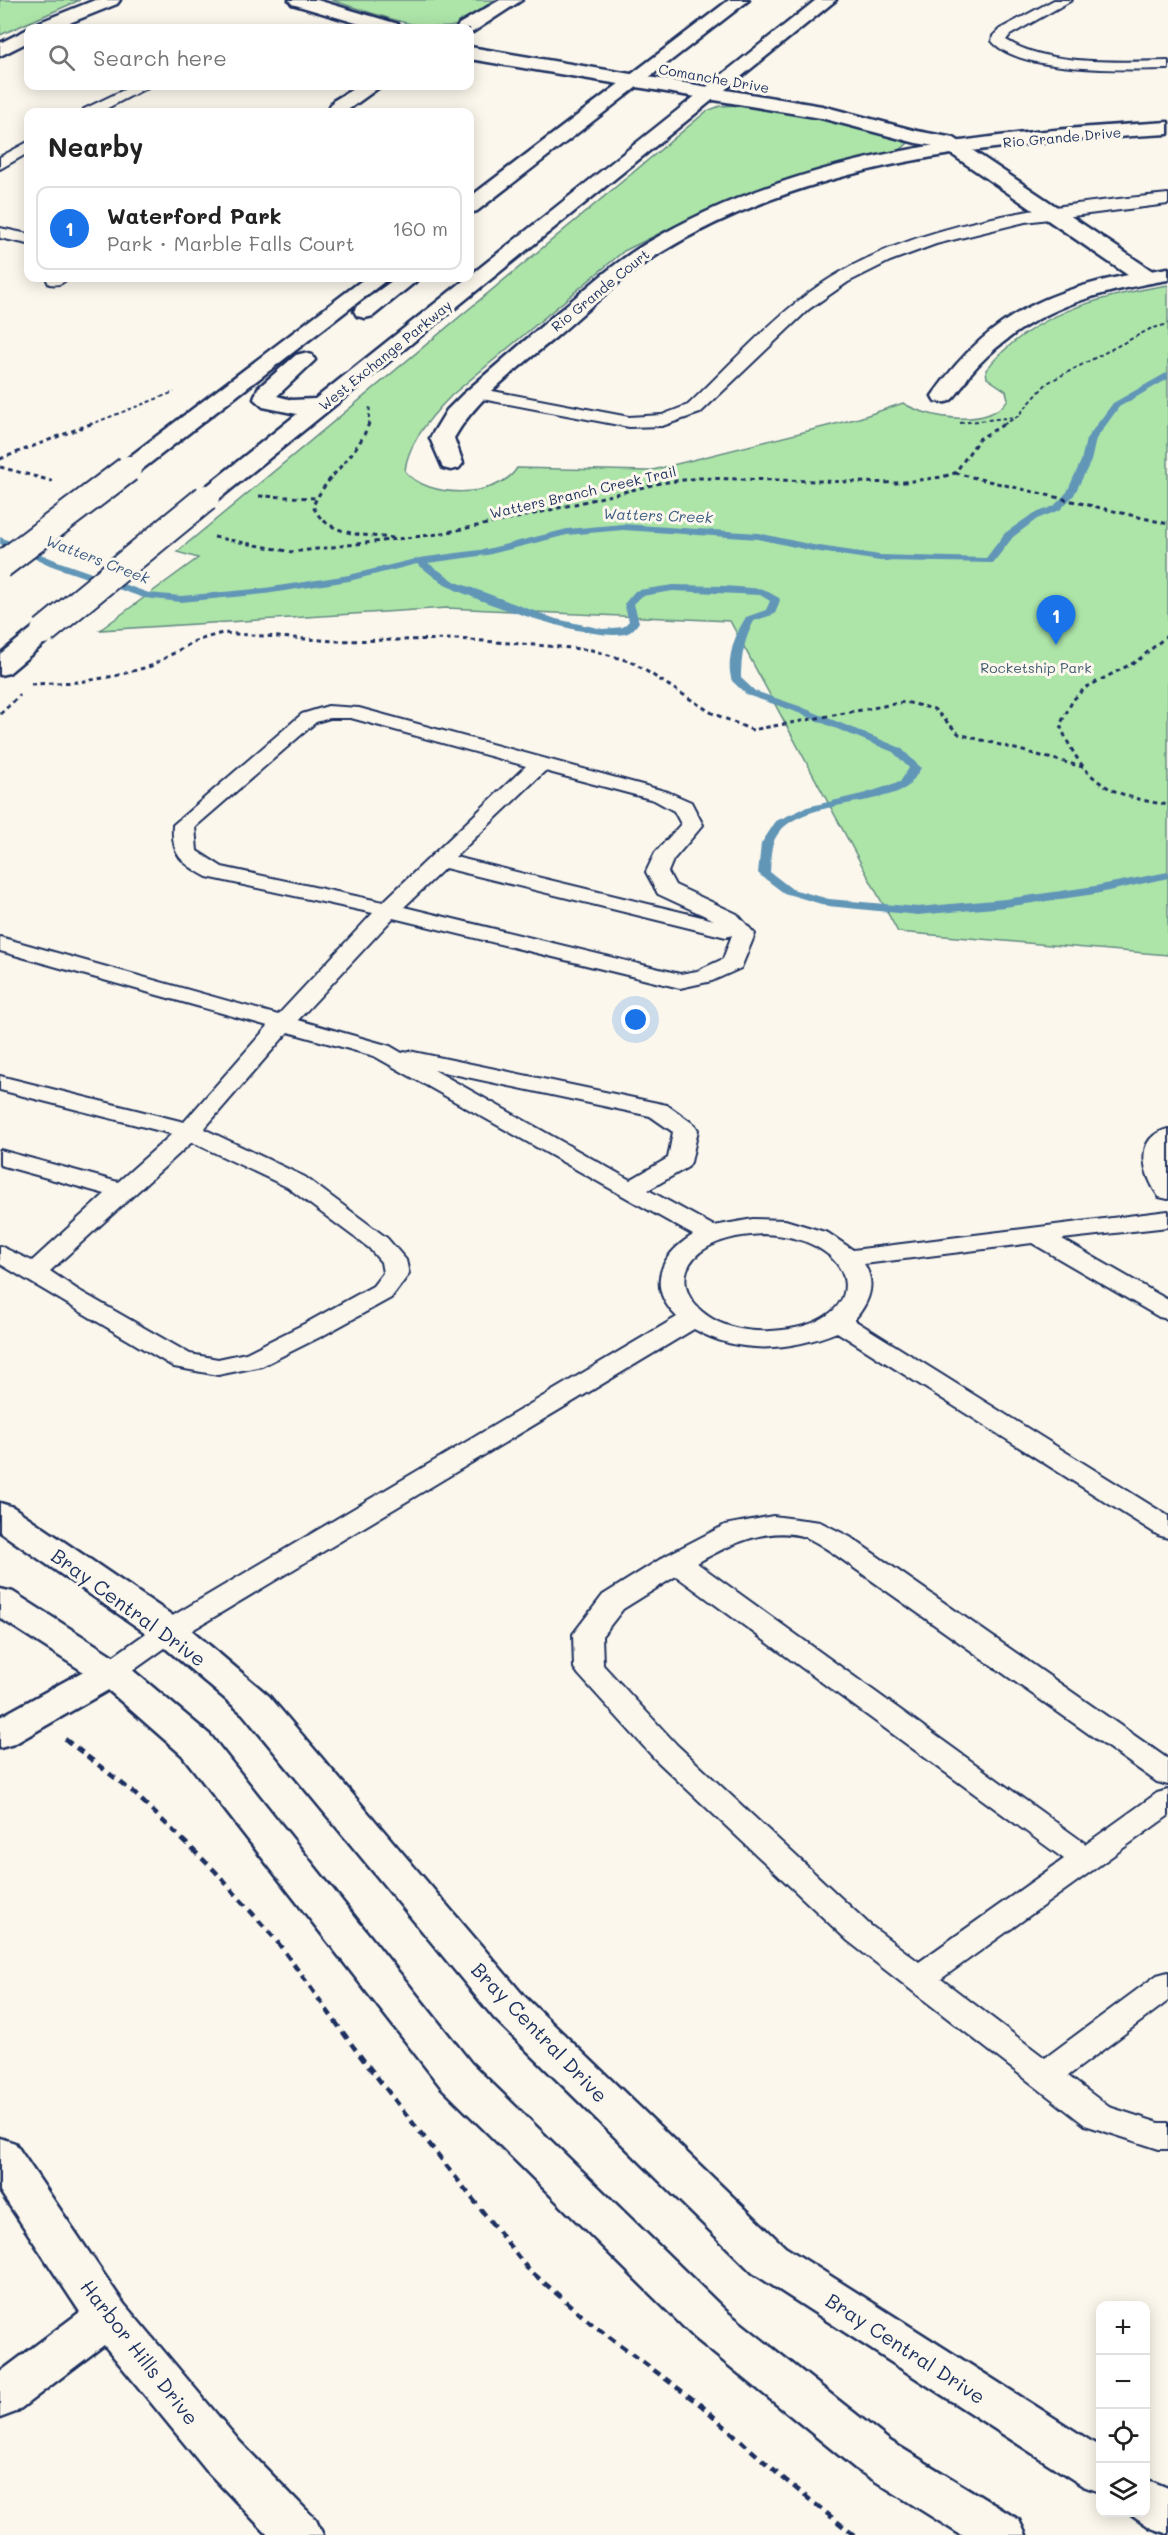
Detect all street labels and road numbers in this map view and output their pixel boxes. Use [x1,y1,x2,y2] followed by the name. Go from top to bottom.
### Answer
[657,59,771,97] street label: Comanche Drive
[1002,122,1122,152] street label: Rio Grande Drive
[547,245,653,335] street label: Rio Grande Court
[314,295,456,415] street label: West Exchange Parkway
[488,461,678,523] street label: Watters Branch Creek Trail
[46,1542,212,1672] street label: Bray Central Drive
[466,1956,614,2108] street label: Bray Central Drive
[75,2274,205,2430] street label: Harbor Hills Drive
[821,2287,991,2409] street label: Bray Central Drive

